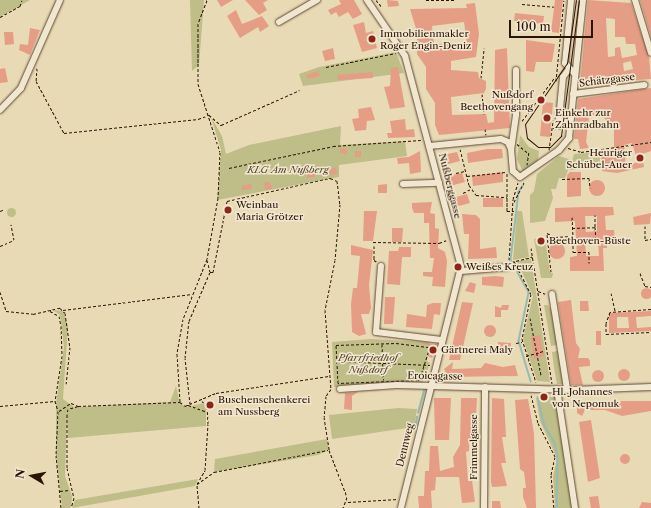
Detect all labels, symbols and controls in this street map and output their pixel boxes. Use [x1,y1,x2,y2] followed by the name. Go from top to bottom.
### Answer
[511,12,595,38] scale bar
[516,19,551,34] text: 100 m
[380,27,471,50] place label: Immobilienmakler Roger Engin-Deniz
[367,34,377,44] marker: Immobilienmakler Roger Engin-Deniz
[578,71,636,89] street label: Schätzgasse
[460,88,533,112] place label: Nußdorf Beethovengang
[536,95,546,105] marker: Nußdorf Beethovengang
[555,106,619,130] place label: Einkehr zur Zahnradbahn
[542,113,552,123] marker: Einkehr zur Zahnradbahn
[566,146,632,170] place label: Heuriger Schübel-Auer
[436,152,464,220] street label: Nußberggasse
[635,153,645,163] marker: Heuriger Schübel-Auer
[247,164,329,176] park label: KLG Am Nußberg
[236,198,303,222] place label: Weinbau Maria Grötzer
[223,205,233,215] marker: Weinbau Maria Grötzer
[549,235,631,247] place label: Beethoven-Büste
[536,236,546,246] marker: Beethoven-Büste
[466,261,533,273] place label: Weißes Kreuz
[453,262,463,272] marker: Weißes Kreuz
[441,344,513,356] place label: Gärtnerei Maly
[428,345,438,355] marker: Gärtnerei Maly
[338,351,398,374] park label: Pfarrfriedhof Nußdorf
[407,370,463,382] street label: Eroicagasse
[552,385,619,408] place label: Hl. Johannes von Nepomuk
[539,392,549,402] marker: Hl. Johannes von Nepomuk
[218,393,310,416] place label: Buschenschenkerei am Nussberg
[205,400,215,410] marker: Buschenschenkerei am Nussberg
[468,414,480,480] street label: Frimmelgasse
[394,422,416,468] street label: Dennweg
[12,456,52,496] north arrow
[12,468,28,480] text: N

